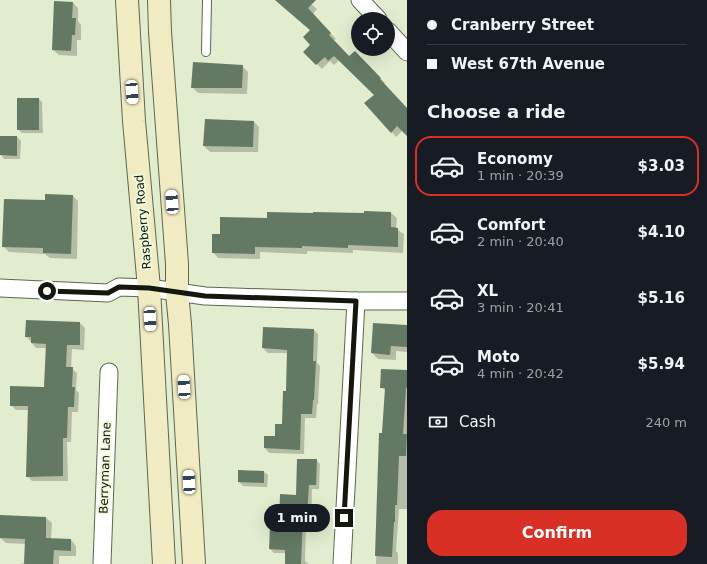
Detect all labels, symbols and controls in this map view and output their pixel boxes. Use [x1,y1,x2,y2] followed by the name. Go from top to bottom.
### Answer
[351,12,395,56] map controls
[351,12,395,56] button: locate
[451,16,594,34] text: Cranberry Street
[451,55,605,73] text: West 67th Avenue
[125,80,139,104] car
[427,101,566,122] text: Choose a ride
[429,148,465,184] icon: car
[477,150,553,168] text: Economy
[638,157,685,175] text: $3.03
[477,168,564,183] text: 1 min · 20:39
[132,174,154,270] street label: Raspberry Road
[165,190,179,214] car
[429,214,465,250] icon: car
[477,216,545,234] text: Comfort
[638,223,685,241] text: $4.10
[477,234,564,249] text: 2 min · 20:40
[429,280,465,316] icon: car
[38,282,56,300] route start
[477,282,498,300] text: XL
[638,289,685,307] text: $5.16
[477,300,564,315] text: 3 min · 20:41
[143,307,157,331] car
[429,346,465,382] icon: car
[477,348,520,366] text: Moto
[638,355,685,373] text: $5.94
[477,366,564,381] text: 4 min · 20:42
[177,375,191,399] car
[427,411,449,433] icon: cash
[459,413,496,431] text: Cash
[645,415,687,430] text: 240 m
[96,422,114,514] street label: Berryman Lane
[182,470,196,494] car
[264,504,330,532] callout: 1 min
[335,509,353,527] route end
[277,510,317,525] text: 1 min
[427,510,687,556] button: Confirm

